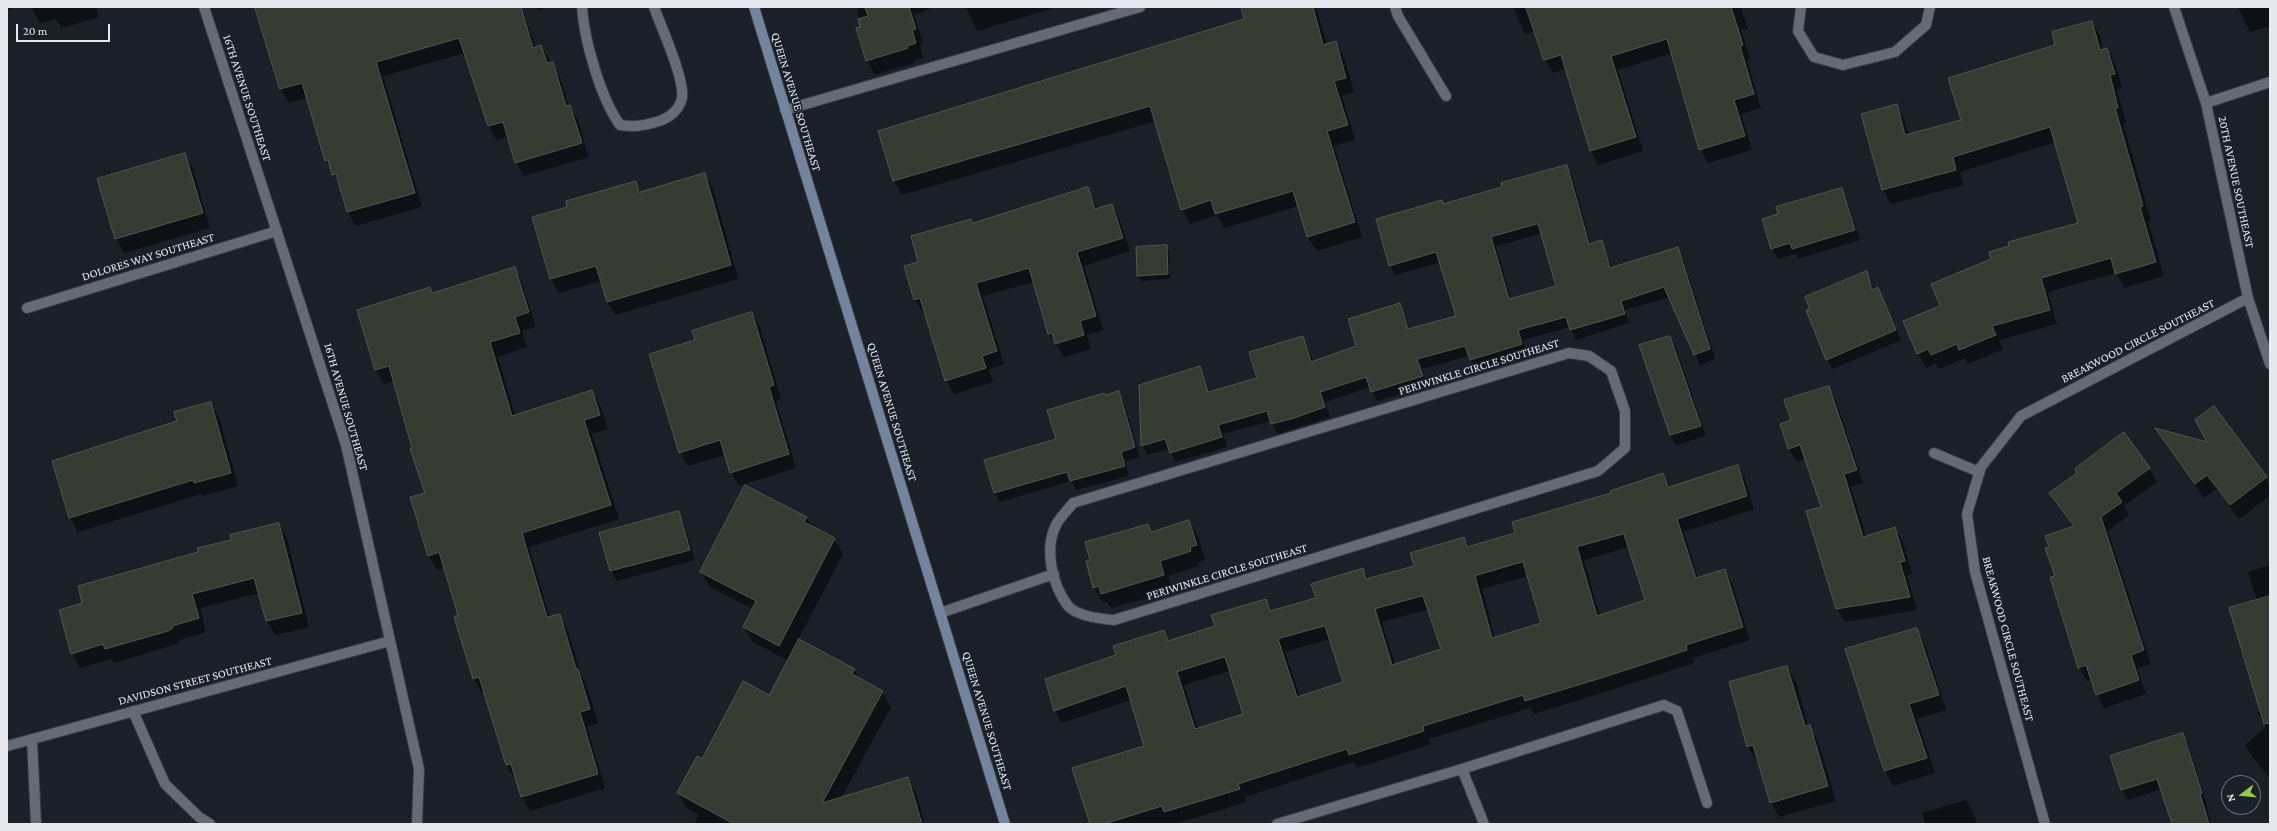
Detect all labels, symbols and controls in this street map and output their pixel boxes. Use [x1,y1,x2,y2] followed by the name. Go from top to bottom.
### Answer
[18,16,112,42] scale bar
[23,24,47,38] text: 20 m
[768,31,824,173] street label: QUEEN AVENUE SOUTHEAST
[220,33,274,163] street label: 16TH AVENUE SOUTHEAST
[2215,115,2257,249] street label: 20TH AVENUE SOUTHEAST
[80,230,216,284] street label: DOLORES WAY SOUTHEAST
[2059,296,2217,386] street label: BREAKWOOD CIRCLE SOUTHEAST
[1397,336,1561,398] street label: PERIWINKLE CIRCLE SOUTHEAST
[321,341,371,473] street label: 16TH AVENUE SOUTHEAST
[864,341,920,483] street label: QUEEN AVENUE SOUTHEAST
[1145,541,1309,603] street label: PERIWINKLE CIRCLE SOUTHEAST
[1979,555,2037,723] street label: BREAKWOOD CIRCLE SOUTHEAST
[959,650,1015,792] street label: QUEEN AVENUE SOUTHEAST
[117,654,273,708] street label: DAVIDSON STREET SOUTHEAST
[2221,775,2261,815] north arrow
[2224,793,2237,803] text: N

